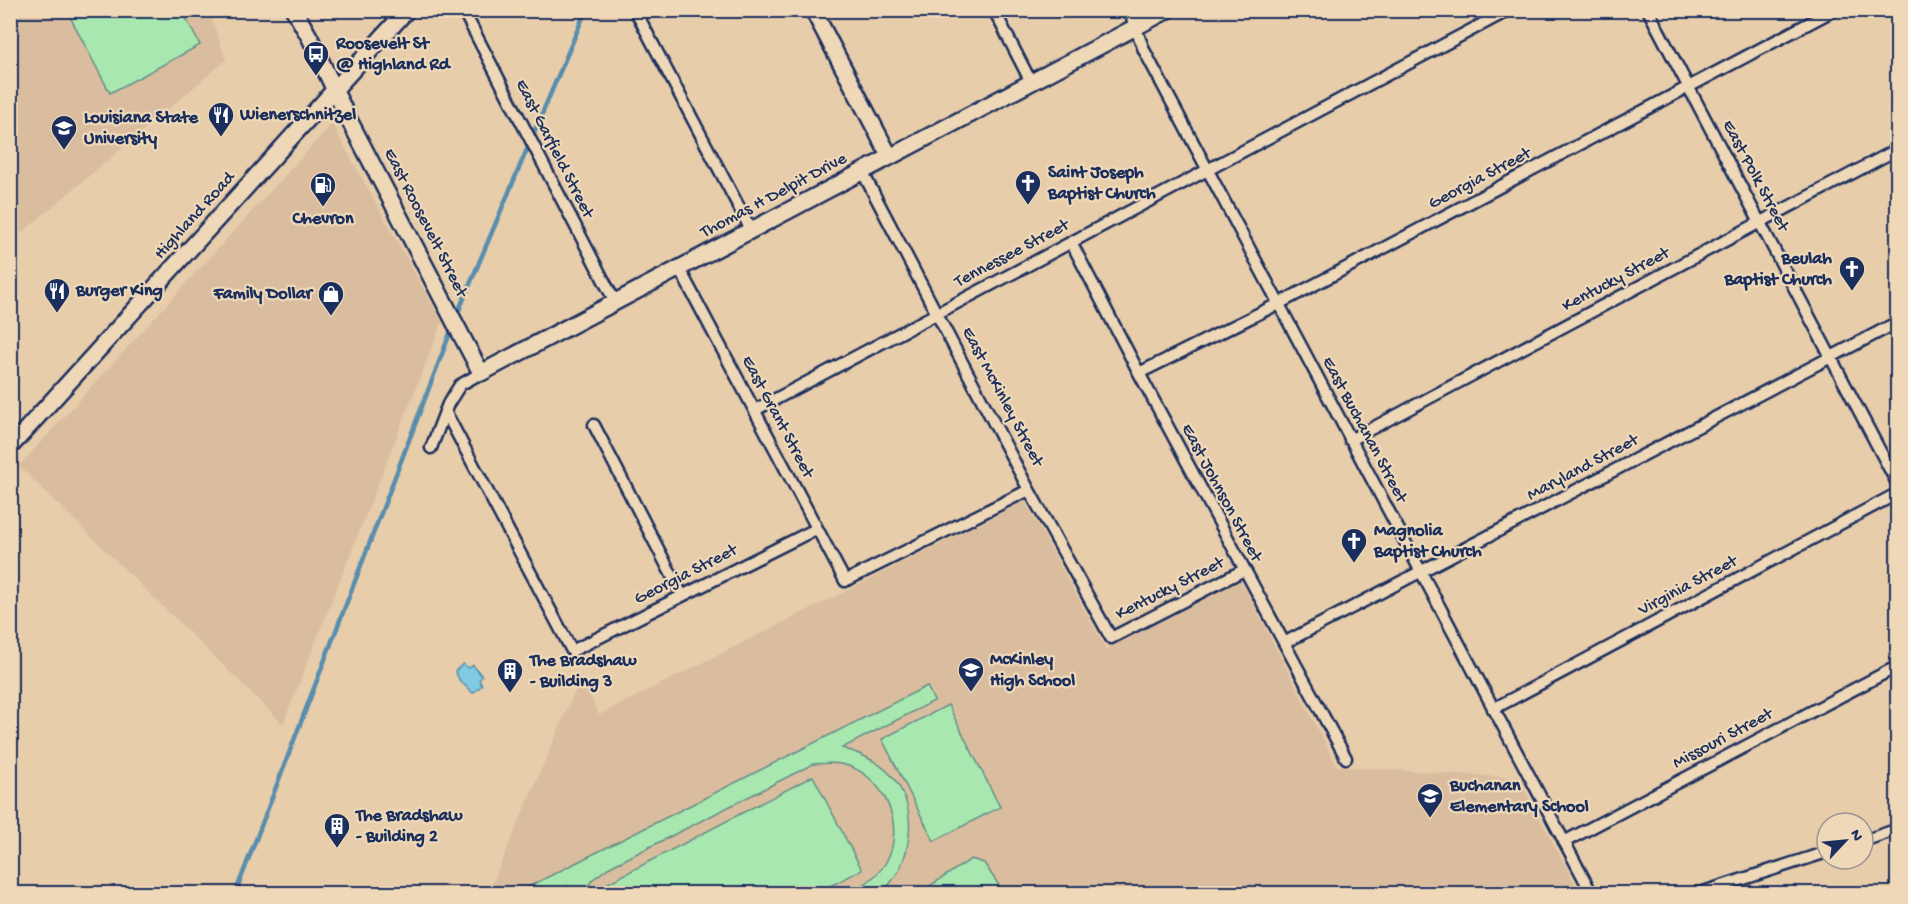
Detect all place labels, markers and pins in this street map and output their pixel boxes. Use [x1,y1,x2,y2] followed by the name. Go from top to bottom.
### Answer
[335,34,452,76] place label: Roosevelt St @ Highland Rd
[301,39,331,77] bus stop icon: Roosevelt St @ Highland Rd
[206,100,236,138] restaurant icon: Wienerschnitzel
[239,105,356,126] place label: Wienerschnitzel
[84,108,199,150] place label: Louisiana State University
[49,113,79,151] school or university icon: Louisiana State University
[1047,163,1156,205] place label: Saint Joseph Baptist Church
[1013,168,1043,206] church icon: Saint Joseph Baptist Church
[308,170,338,208] fuel station icon: Chevron
[292,209,354,230] place label: Chevron
[1723,249,1832,291] place label: Beulah Baptist Church
[1837,254,1867,292] church icon: Beulah Baptist Church
[42,276,72,314] restaurant icon: Burger King
[316,279,346,317] shop icon: Family Dollar
[75,281,163,302] place label: Burger King
[213,284,315,305] place label: Family Dollar
[1373,521,1482,563] place label: Magnolia Baptist Church
[1339,526,1369,564] church icon: Magnolia Baptist Church
[990,650,1075,692] place label: McKinley High School
[528,651,638,693] place label: The Bradshaw - Building 3
[956,655,986,693] school or university icon: McKinley High School
[495,656,525,694] building icon: The Bradshaw - Building 3
[1449,776,1589,818] place label: Buchanan Elementary School
[1415,781,1445,819] school or university icon: Buchanan Elementary School
[354,806,464,848] place label: The Bradshaw - Building 2
[322,811,352,849] building icon: The Bradshaw - Building 2

